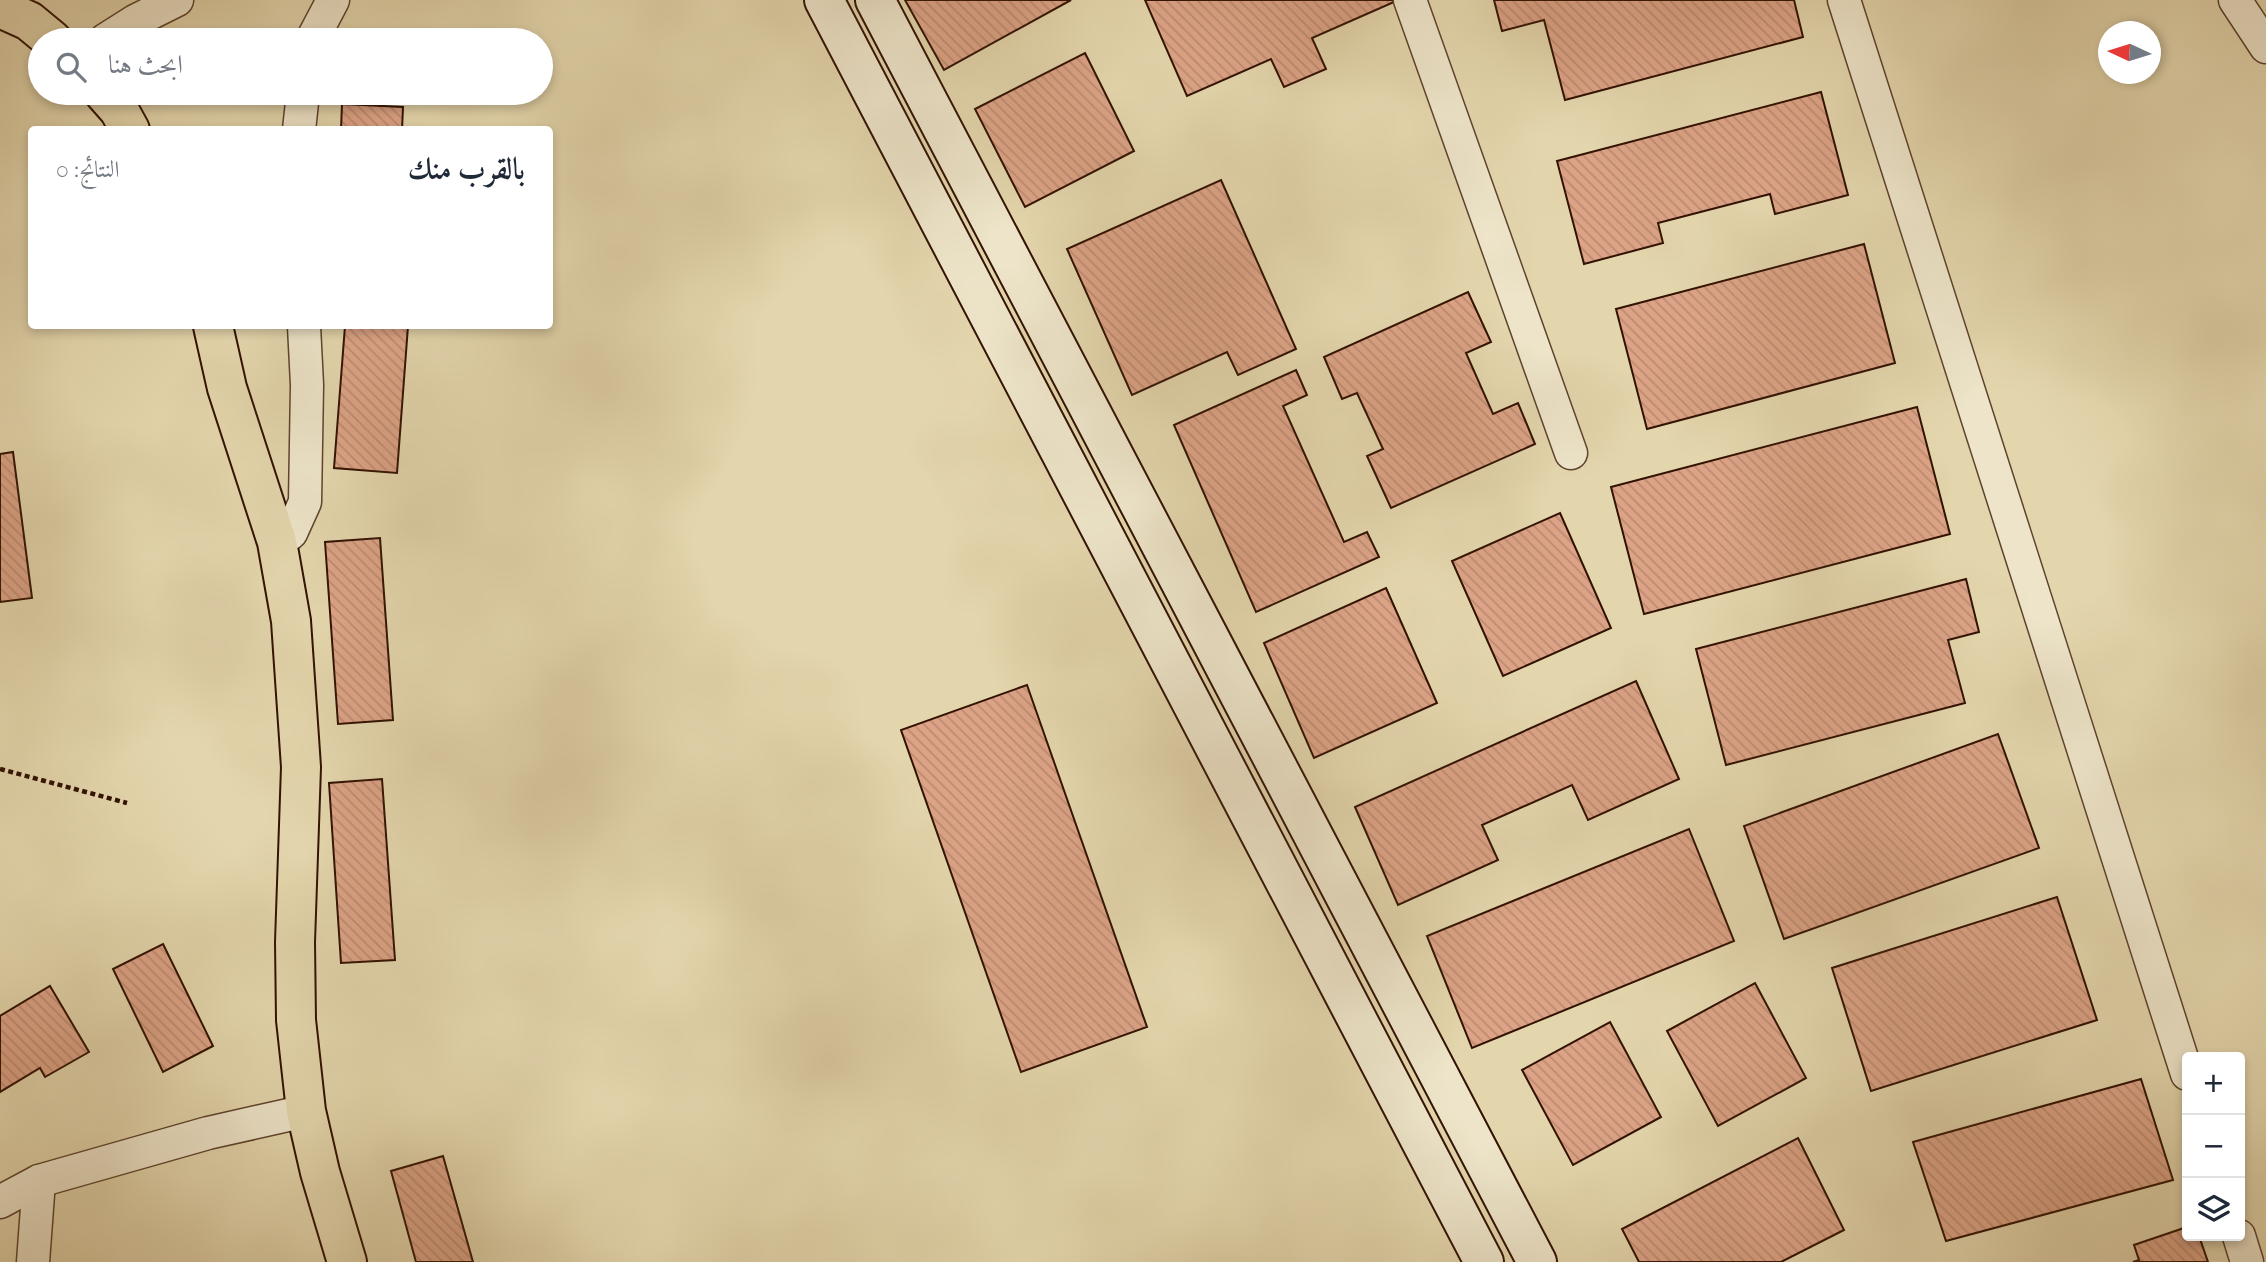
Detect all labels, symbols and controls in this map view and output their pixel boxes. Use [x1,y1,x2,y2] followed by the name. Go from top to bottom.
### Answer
[2098,21,2161,84] north arrow
[28,28,553,105] search box
[52,48,90,86] icon: search
[108,49,183,80] text: ابحث هنا
[408,152,525,187] text: بالقرب منك
[56,156,120,183] text: النتائج: 0
[2182,1052,2245,1241] map controls
[2182,1052,2245,1115] button: +
[2182,1115,2245,1178] button: −
[2182,1178,2245,1241] button: layers

